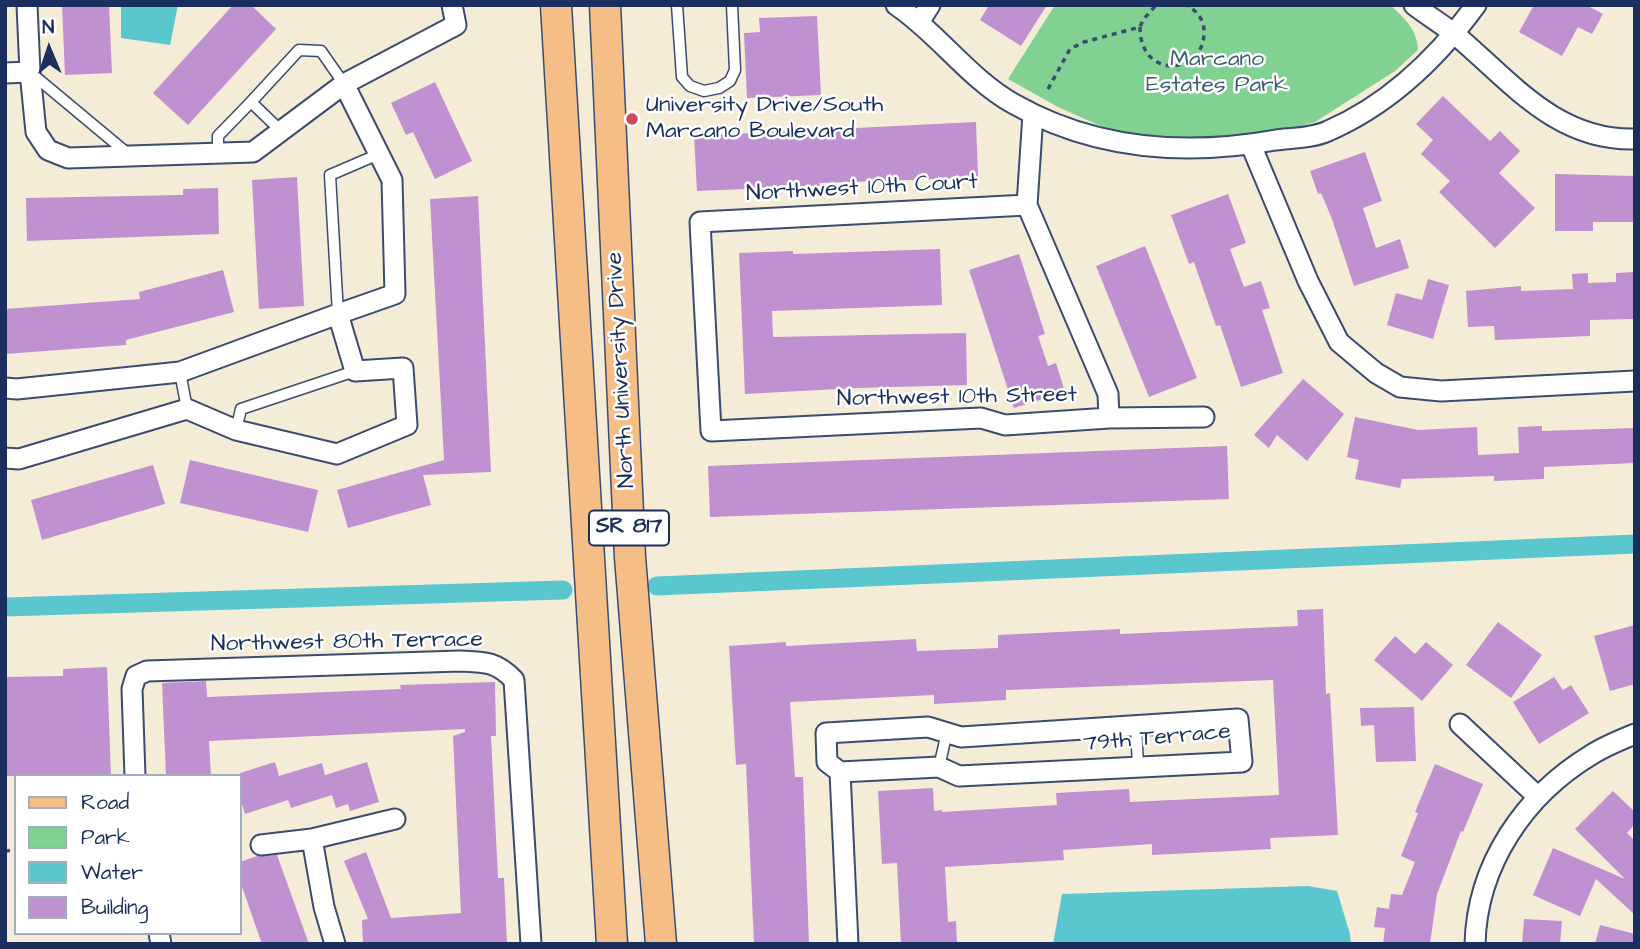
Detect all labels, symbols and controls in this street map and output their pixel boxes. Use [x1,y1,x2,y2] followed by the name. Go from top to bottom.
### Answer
[14,14,84,84] north arrow
[42,14,55,41] text: N
[1146,46,1288,100] park label: Marcano Estates Park
[646,92,883,146] place label: University Drive/South Marcano Boulevard
[624,111,640,127] marker: University Drive/South Marcano Boulevard
[745,169,979,209] street label: Northwest 10th Court
[602,251,642,489] street label: North University Drive
[837,382,1077,414] street label: Northwest 10th Street
[589,510,669,546] road number: SR 817
[211,627,483,659] street label: Northwest 80th Terrace
[1082,719,1232,759] street label: 79th Terrace
[14,774,242,935] legend
[81,788,129,817] text: Road
[81,823,130,852] text: Park
[81,858,143,887] text: Water
[81,893,148,922] text: Building

